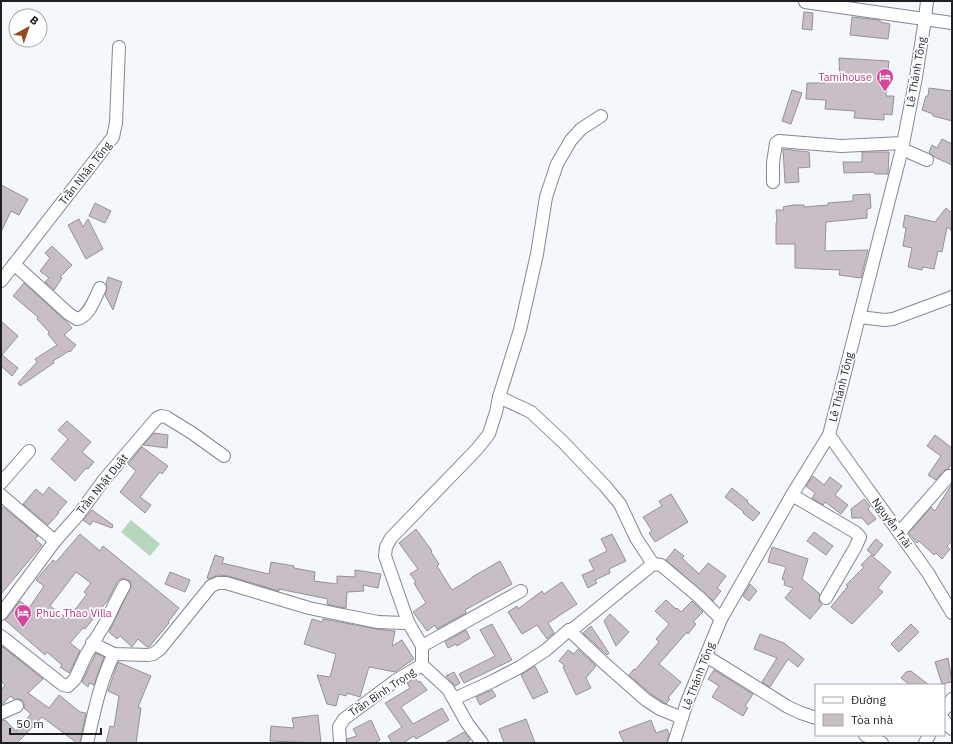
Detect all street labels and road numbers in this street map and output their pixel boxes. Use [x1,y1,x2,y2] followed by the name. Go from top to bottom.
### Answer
[903,35,929,108] street label: Lê Thánh Tông
[56,138,114,208] street label: Trần Nhân Tông
[826,351,856,423] street label: Lê Thánh Tông
[73,451,131,517] street label: Trần Nhật Duật
[869,495,915,551] street label: Nguyễn Trãi
[679,640,717,712] street label: Lê Thánh Tông
[346,664,418,719] street label: Trần Bình Trọng

